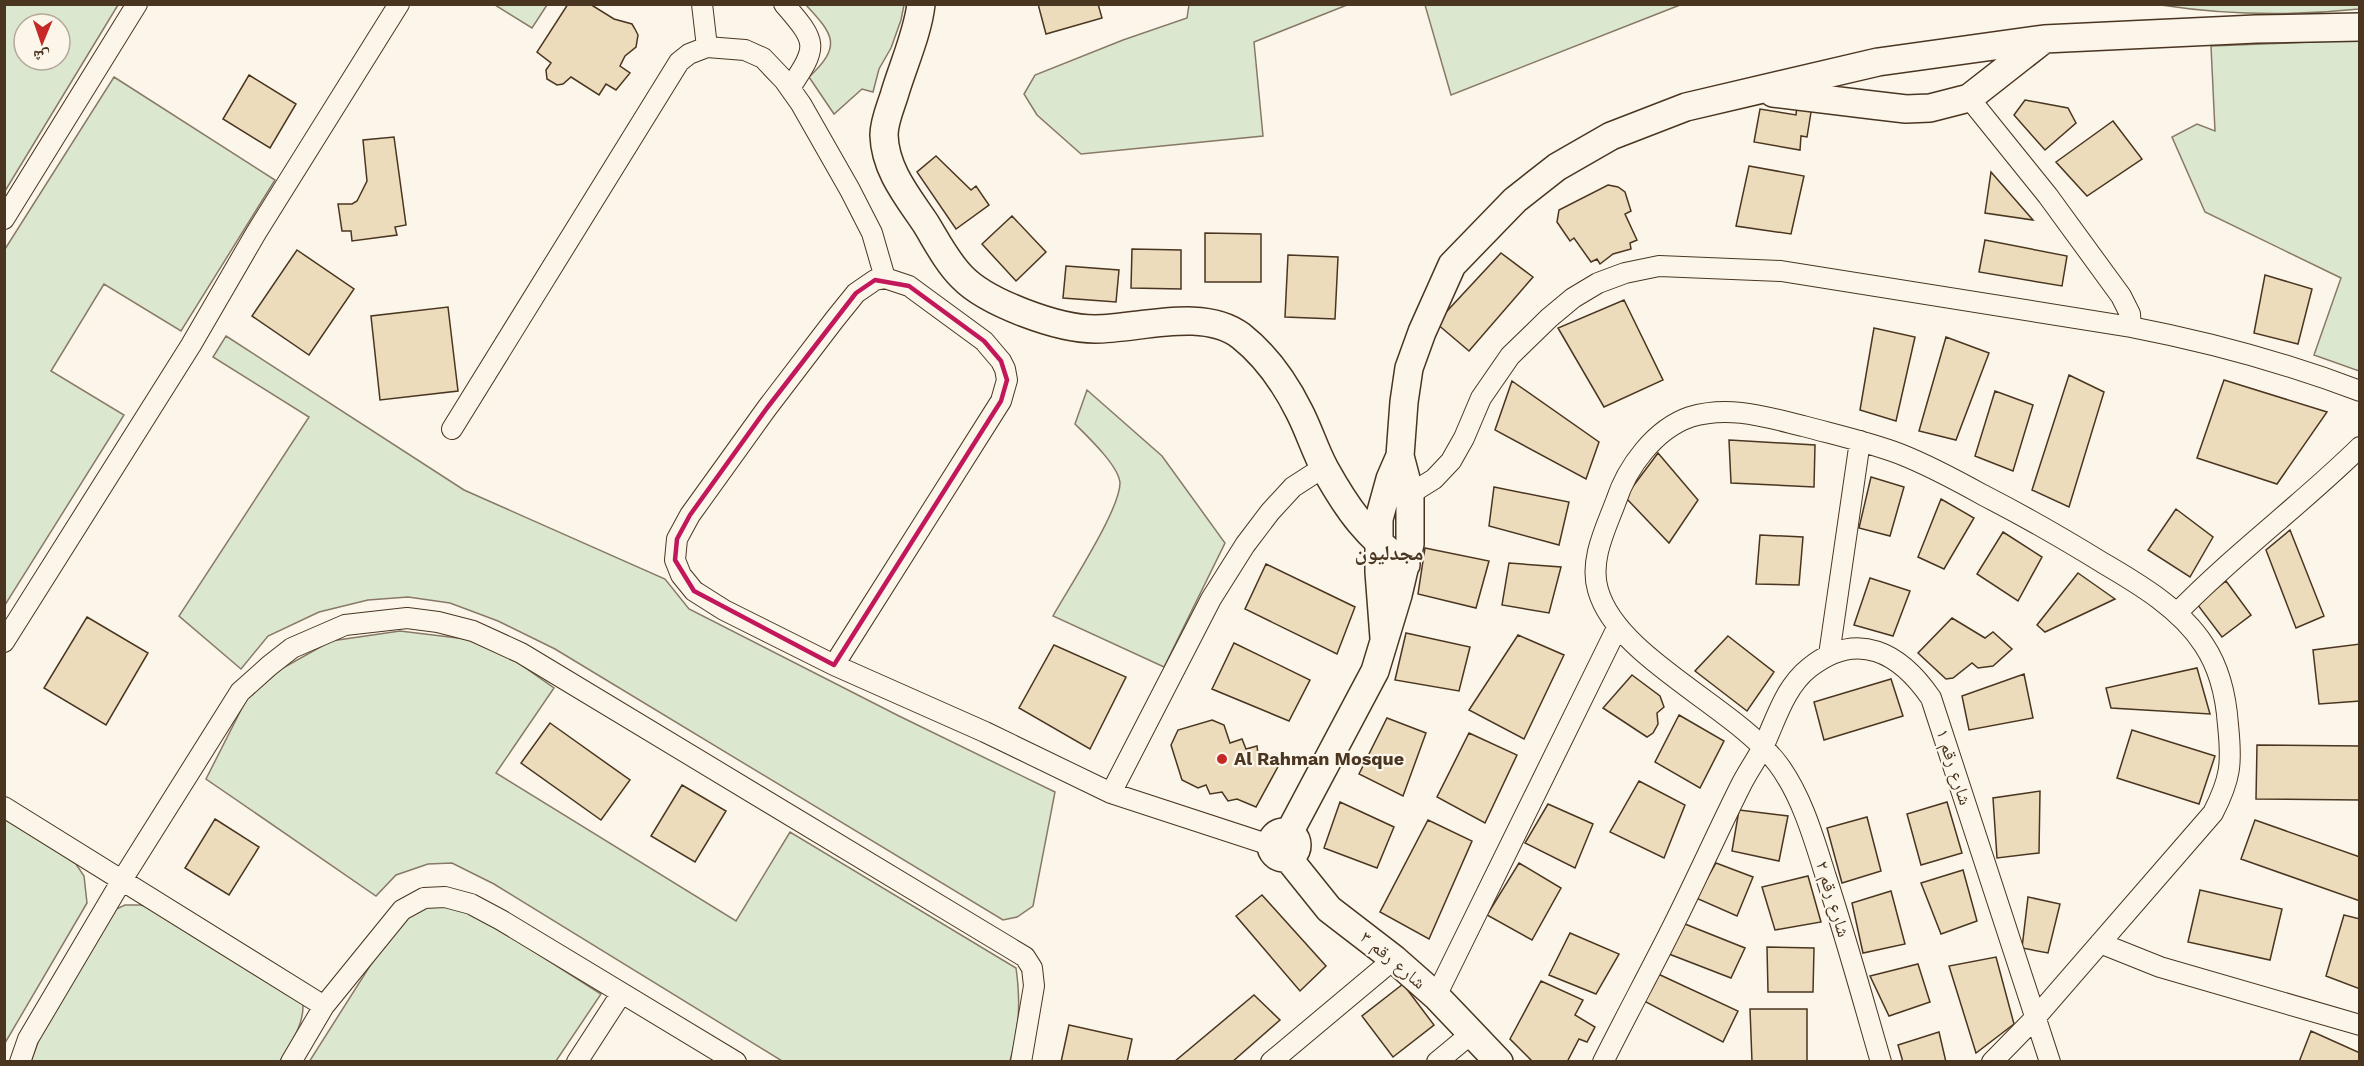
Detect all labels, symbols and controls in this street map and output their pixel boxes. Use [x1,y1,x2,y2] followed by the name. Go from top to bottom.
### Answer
[12,12,72,72] north arrow
[33,47,50,66] text: ش
[1355,540,1423,565] district label: مجدليون
[1930,726,1977,808] street label: شارع رقم ١
[1234,748,1404,769] place label: Al Rahman Mosque
[1215,752,1229,766] marker: Al Rahman Mosque
[1810,858,1855,940] street label: شارع رقم ٢
[1355,926,1430,994] street label: شارع رقم ٣

